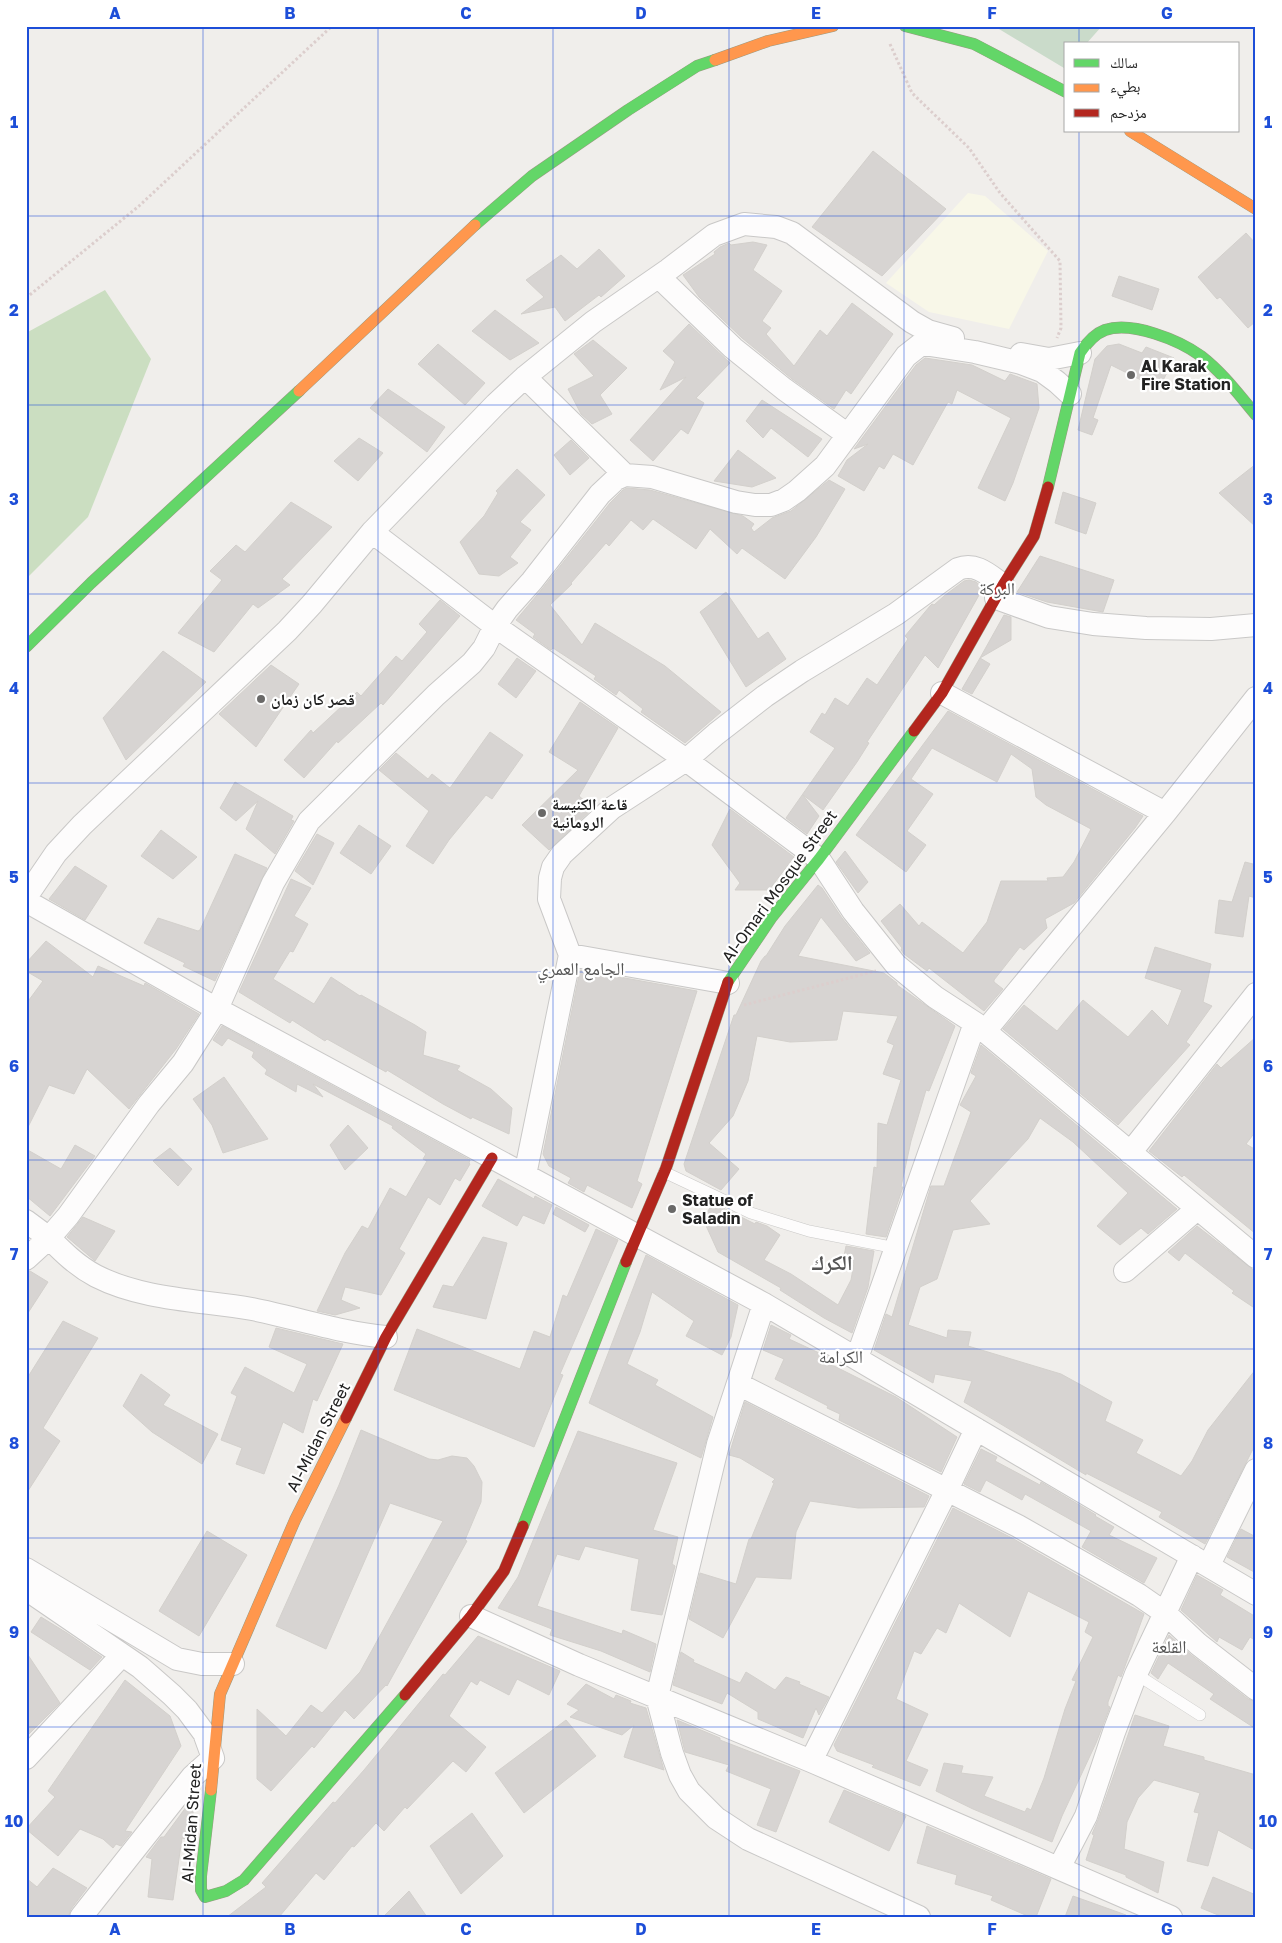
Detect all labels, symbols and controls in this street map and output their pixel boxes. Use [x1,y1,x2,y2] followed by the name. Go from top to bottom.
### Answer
[109,3,121,23] text: A
[284,3,296,23] text: B
[460,3,472,23] text: C
[635,3,647,23] text: D
[811,3,821,23] text: E
[987,3,997,23] text: F
[1161,3,1173,23] text: G
[1064,42,1240,132] legend
[1110,53,1138,71] text: سالك
[1110,77,1140,99] text: بطيء
[1110,103,1147,123] text: مزدحم
[10,112,18,132] text: 1
[1264,112,1272,132] text: 1
[9,300,19,320] text: 2
[1263,300,1273,320] text: 2
[1141,356,1231,394] place label: Al Karak Fire Station
[1125,369,1137,381] marker: Al Karak Fire Station
[9,489,19,509] text: 3
[1263,489,1273,509] text: 3
[979,577,1015,600] district label: البركة
[9,678,19,698] text: 4
[1263,678,1273,698] text: 4
[271,689,355,709] place label: قصر كان زمان
[255,693,267,705] marker: قصر كان زمان
[552,794,628,832] place label: قاعة الكنيسة الرومانية
[717,806,841,966] street label: AI-Omari Mosque Street
[536,807,548,819] marker: قاعة الكنيسة الرومانية
[9,867,19,887] text: 5
[1263,867,1273,887] text: 5
[537,957,625,984] district label: الجامع العمري
[9,1056,19,1076] text: 6
[1263,1056,1273,1076] text: 6
[682,1190,753,1228] place label: Statue of Saladin
[666,1203,678,1215] marker: Statue of Saladin
[10,1244,19,1264] text: 7
[1264,1244,1273,1264] text: 7
[811,1249,853,1275] district label: الكرك
[819,1345,863,1367] district label: الكرامة
[282,1379,354,1495] street label: AI-Midan Street
[9,1433,19,1453] text: 8
[1263,1433,1273,1453] text: 8
[9,1622,19,1642] text: 9
[1263,1622,1273,1642] text: 9
[1151,1635,1187,1657] district label: القلعة
[177,1762,205,1884] street label: AI-Midan Street
[5,1811,23,1831] text: 10
[1259,1811,1277,1831] text: 10
[109,1919,121,1939] text: A
[284,1919,296,1939] text: B
[460,1919,472,1939] text: C
[635,1919,647,1939] text: D
[811,1919,821,1939] text: E
[987,1919,997,1939] text: F
[1161,1919,1173,1939] text: G

